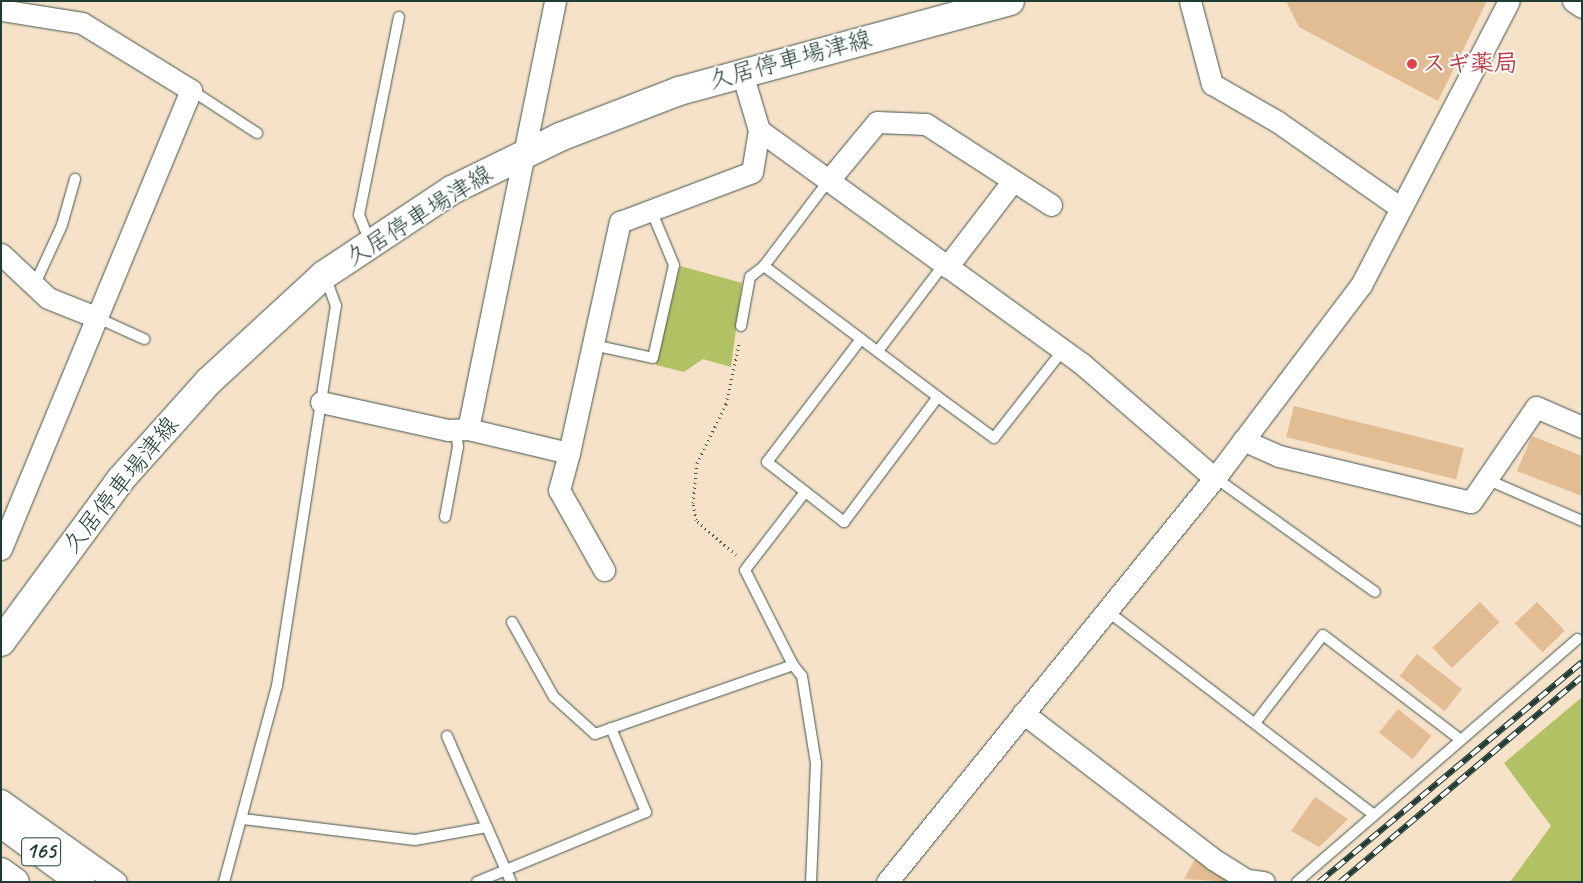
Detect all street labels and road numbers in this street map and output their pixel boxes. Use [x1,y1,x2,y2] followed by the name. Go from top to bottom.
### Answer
[705,24,875,96] street label: 久居停車場津線
[340,159,498,273] street label: 久居停車場津線
[57,411,185,559] street label: 久居停車場津線
[21,832,61,872] road number: 165

